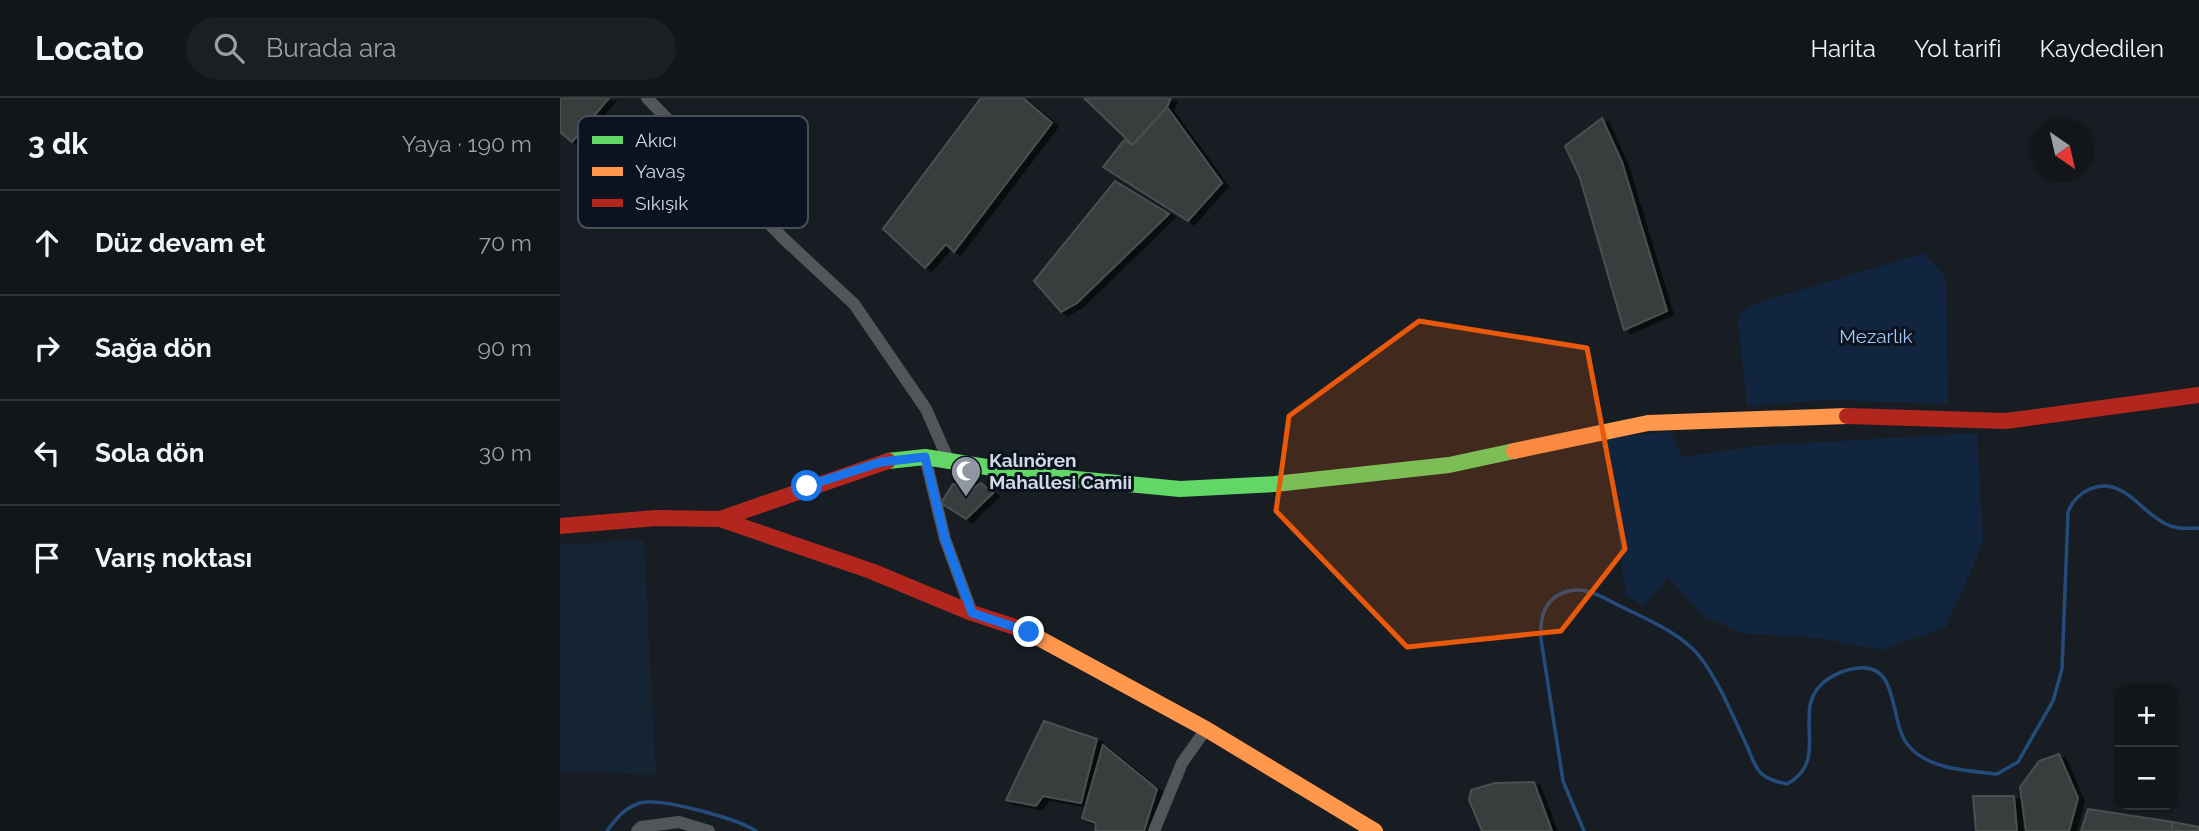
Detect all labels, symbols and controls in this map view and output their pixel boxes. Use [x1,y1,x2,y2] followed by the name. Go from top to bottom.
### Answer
[186,17,676,80] search box
[35,29,144,68] text: Locato
[210,29,248,67] icon: search
[266,33,396,63] text: Burada ara
[1810,34,1876,63] text: Harita
[1914,34,2002,63] text: Yol tarifi
[2040,34,2164,63] text: Kaydedilen
[578,116,808,228] legend
[2031,119,2094,182] north arrow
[28,126,88,161] text: 3 dk
[635,129,677,151] text: Akıcı
[402,130,532,157] text: Yaya · 190 m
[635,160,685,182] text: Yavaş
[635,192,688,214] text: Sıkışık
[28,224,66,262] icon: ahead
[95,228,265,258] text: Düz devam et
[479,229,532,256] text: 70 m
[1839,325,1913,347] park label: Mezarlık
[28,329,66,367] icon: right
[95,333,212,363] text: Sağa dön
[477,334,532,361] text: 90 m
[28,434,66,472] icon: left
[95,438,204,468] text: Sola dön
[479,439,532,466] text: 30 m
[989,449,1132,493] place label: Kalınören Mahallesi Camii
[949,454,983,498] mosque icon: Kalınören Mahallesi Camii
[791,470,822,501] route start
[28,539,66,577] icon: arrive
[95,543,252,573] text: Varış noktası
[1013,616,1044,647] route end
[2115,684,2178,810] map controls
[2115,684,2178,747] button: +
[2115,747,2178,810] button: −

